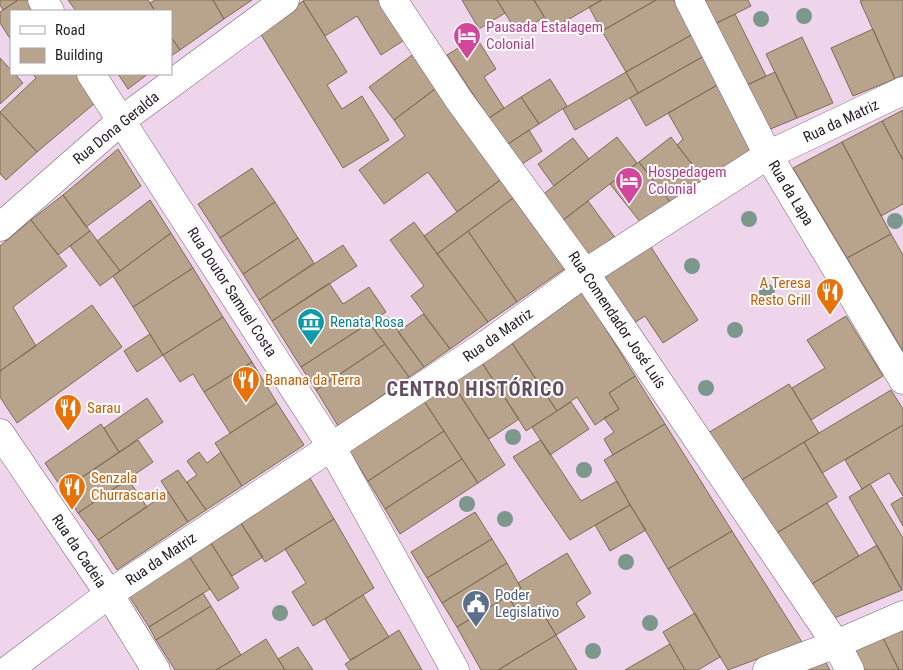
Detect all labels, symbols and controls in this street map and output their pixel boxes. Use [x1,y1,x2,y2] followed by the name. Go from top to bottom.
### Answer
[10,10,172,75] legend
[486,18,603,53] place label: Pausada Estalagem Colonial
[55,21,85,39] text: Road
[452,21,482,60] hotel icon: Pausada Estalagem Colonial
[55,46,103,64] text: Building
[69,88,163,168] street label: Rua Dona Geralda
[800,96,882,146] street label: Rua da Matriz
[765,157,817,229] street label: Rua da Lapa
[648,163,726,198] place label: Hospedagem Colonial
[614,166,644,205] hotel icon: Hospedagem Colonial
[183,224,281,360] street label: Rua Doutor Samuel Costa
[564,248,670,392] street label: Rua Comendador José Luís
[750,274,811,309] place label: A Teresa Resto Grill
[815,277,845,316] restaurant icon: A Teresa Resto Grill
[459,304,537,366] street label: Rua da Matriz
[296,307,326,346] museum icon: Renata Rosa
[330,313,404,331] place label: Renata Rosa
[231,365,261,404] restaurant icon: Banana da Terra
[265,371,361,389] place label: Banana da Terra
[387,377,565,401] district label: CENTRO HISTÓRICO
[53,393,83,432] restaurant icon: Sarau
[87,399,121,417] place label: Sarau
[91,469,166,504] place label: Senzala Churrascaria
[57,472,87,511] restaurant icon: Senzala Churrascaria
[48,511,110,591] street label: Rua da Cadeia
[122,529,200,589] street label: Rua da Matriz
[495,586,559,621] place label: Poder Legislativo
[461,589,491,628] public building icon: Poder Legislativo

